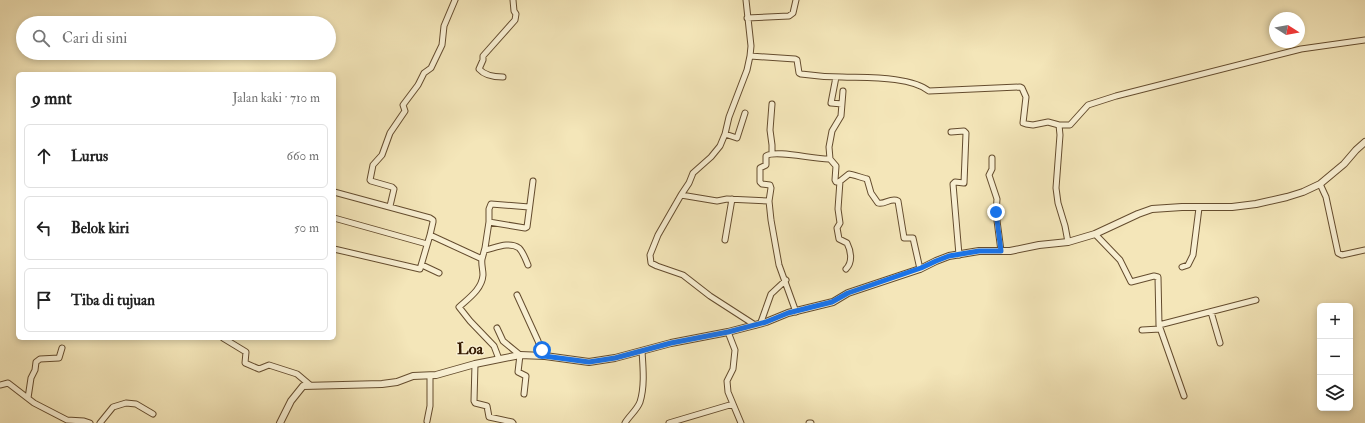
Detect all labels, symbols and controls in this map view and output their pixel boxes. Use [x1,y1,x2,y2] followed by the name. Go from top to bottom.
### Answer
[1269,12,1305,48] north arrow
[16,16,336,60] search box
[30,27,52,49] icon: search
[62,29,127,48] text: Cari di sini
[32,88,72,109] text: 9 mnt
[232,90,320,106] text: Jalan kaki · 710 m
[33,145,55,167] icon: ahead
[71,147,108,166] text: Lurus
[286,148,319,164] text: 660 m
[987,203,1005,221] route end
[33,217,55,239] icon: left
[71,219,129,238] text: Belok kiri
[294,220,319,236] text: 50 m
[33,289,55,311] icon: arrive
[71,291,155,310] text: Tiba di tujuan
[1317,303,1353,411] map controls
[1317,303,1353,339] button: +
[457,339,483,359] district label: Loa
[1317,339,1353,375] button: −
[533,341,551,359] route start
[1317,375,1353,411] button: layers

